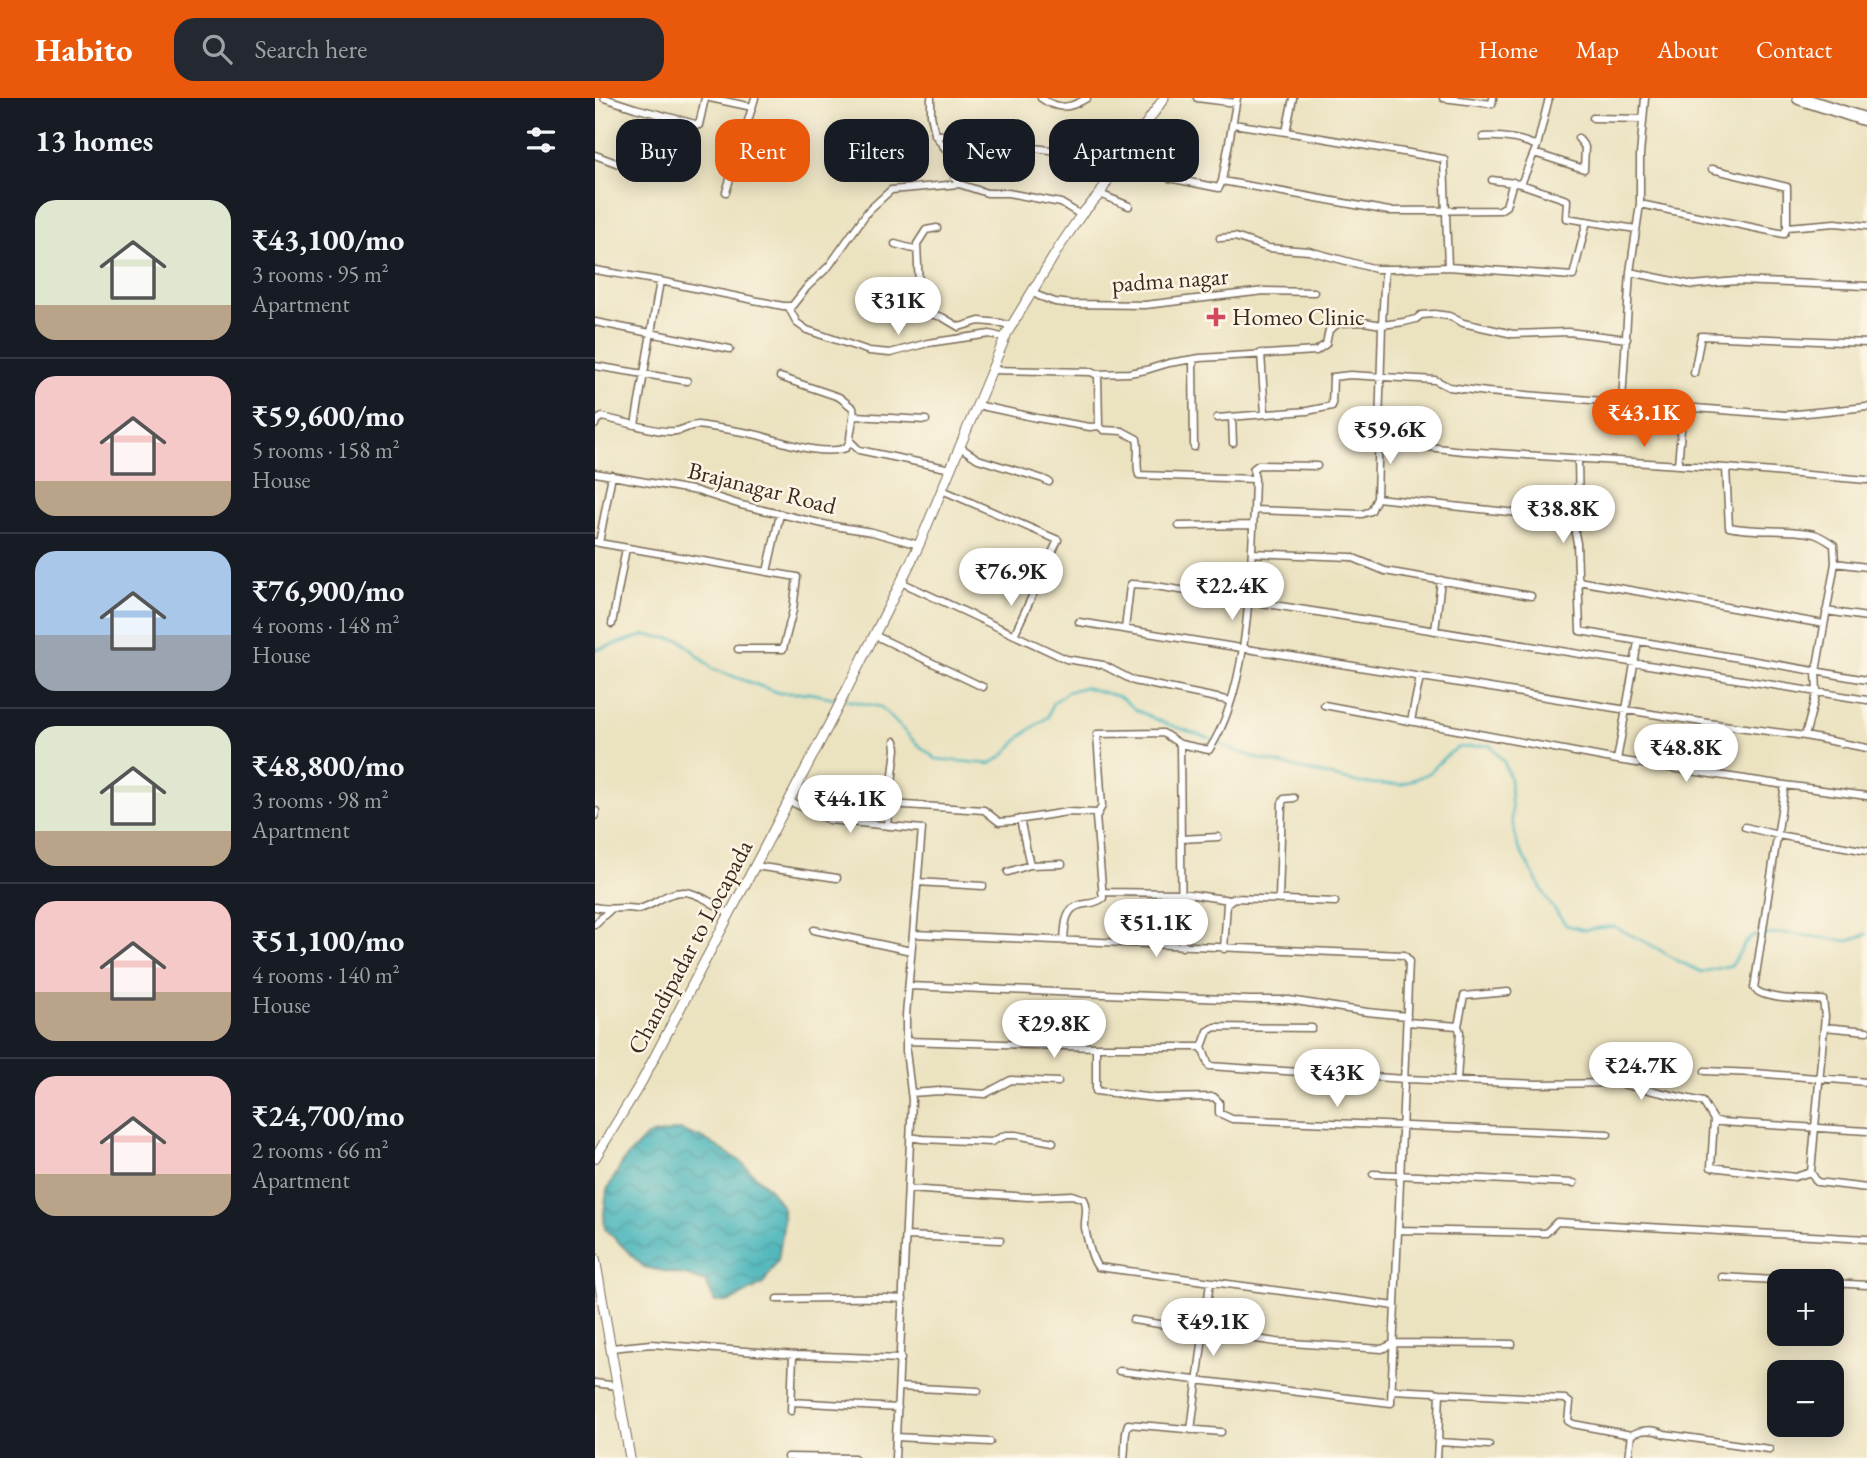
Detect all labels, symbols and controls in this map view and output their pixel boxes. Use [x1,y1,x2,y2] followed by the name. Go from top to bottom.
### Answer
[174,18,664,81] search box
[35,28,132,71] text: Habito
[198,30,236,68] icon: search
[254,32,367,66] text: Search here
[1478,34,1538,65] text: Home
[1576,34,1619,65] text: Map
[1657,34,1718,65] text: About
[1756,34,1832,65] text: Contact
[616,119,701,182] chip: Buy
[715,119,810,182] chip: Rent
[824,119,929,182] chip: Filters
[943,119,1035,182] chip: New
[1049,119,1199,182] chip: Apartment
[35,121,153,160] text: 13 homes
[522,121,560,159] icon: filters
[252,220,404,259] text: ₹43,100/mo
[91,228,175,312] icon: home
[252,259,389,289] text: 3 rooms · 95 m²
[1111,260,1229,299] street label: padma nagar
[857,278,939,337] pin: ₹31K
[871,285,925,315] text: ₹31K
[252,289,350,319] text: Apartment
[1232,301,1365,332] place label: Homeo Clinic
[1206,307,1226,327] marker: Homeo Clinic
[1587,390,1701,449] pin: ₹43.1K
[252,396,404,435] text: ₹59,600/mo
[1608,397,1680,427] text: ₹43.1K
[91,404,175,488] icon: home
[1333,406,1447,466] pin: ₹59.6K
[1354,414,1426,444] text: ₹59.6K
[252,435,400,465] text: 5 rooms · 158 m²
[685,454,840,521] street label: Brajanagar Road
[252,465,311,495] text: House
[1506,486,1620,545] pin: ₹38.8K
[1527,493,1599,523] text: ₹38.8K
[954,548,1068,608] pin: ₹76.9K
[975,556,1047,586] text: ₹76.9K
[1175,562,1289,622] pin: ₹22.4K
[1196,570,1268,600] text: ₹22.4K
[252,571,404,610] text: ₹76,900/mo
[91,579,175,663] icon: home
[252,610,400,640] text: 4 rooms · 148 m²
[252,640,311,670] text: House
[1629,724,1743,784] pin: ₹48.8K
[1650,732,1722,762] text: ₹48.8K
[252,746,404,785] text: ₹48,800/mo
[91,754,175,838] icon: home
[793,776,907,835] pin: ₹44.1K
[814,783,886,813] text: ₹44.1K
[252,785,389,815] text: 3 rooms · 98 m²
[252,815,350,845] text: Apartment
[620,834,759,1059] street label: Chandipadar to Locapada
[1099,900,1213,959] pin: ₹51.1K
[1120,907,1192,937] text: ₹51.1K
[252,921,404,960] text: ₹51,100/mo
[91,929,175,1013] icon: home
[252,960,400,990] text: 4 rooms · 140 m²
[252,990,311,1020] text: House
[997,1000,1111,1060] pin: ₹29.8K
[1018,1008,1090,1038] text: ₹29.8K
[1584,1042,1698,1102] pin: ₹24.7K
[1296,1049,1378,1109] pin: ₹43K
[1605,1050,1677,1080] text: ₹24.7K
[1310,1057,1364,1087] text: ₹43K
[252,1096,404,1135] text: ₹24,700/mo
[91,1104,175,1188] icon: home
[252,1135,389,1165] text: 2 rooms · 66 m²
[252,1165,350,1195] text: Apartment
[1767,1269,1844,1437] map controls
[1767,1269,1844,1346] button: +
[1156,1298,1270,1358] pin: ₹49.1K
[1177,1306,1249,1336] text: ₹49.1K
[1767,1360,1844,1437] button: −

